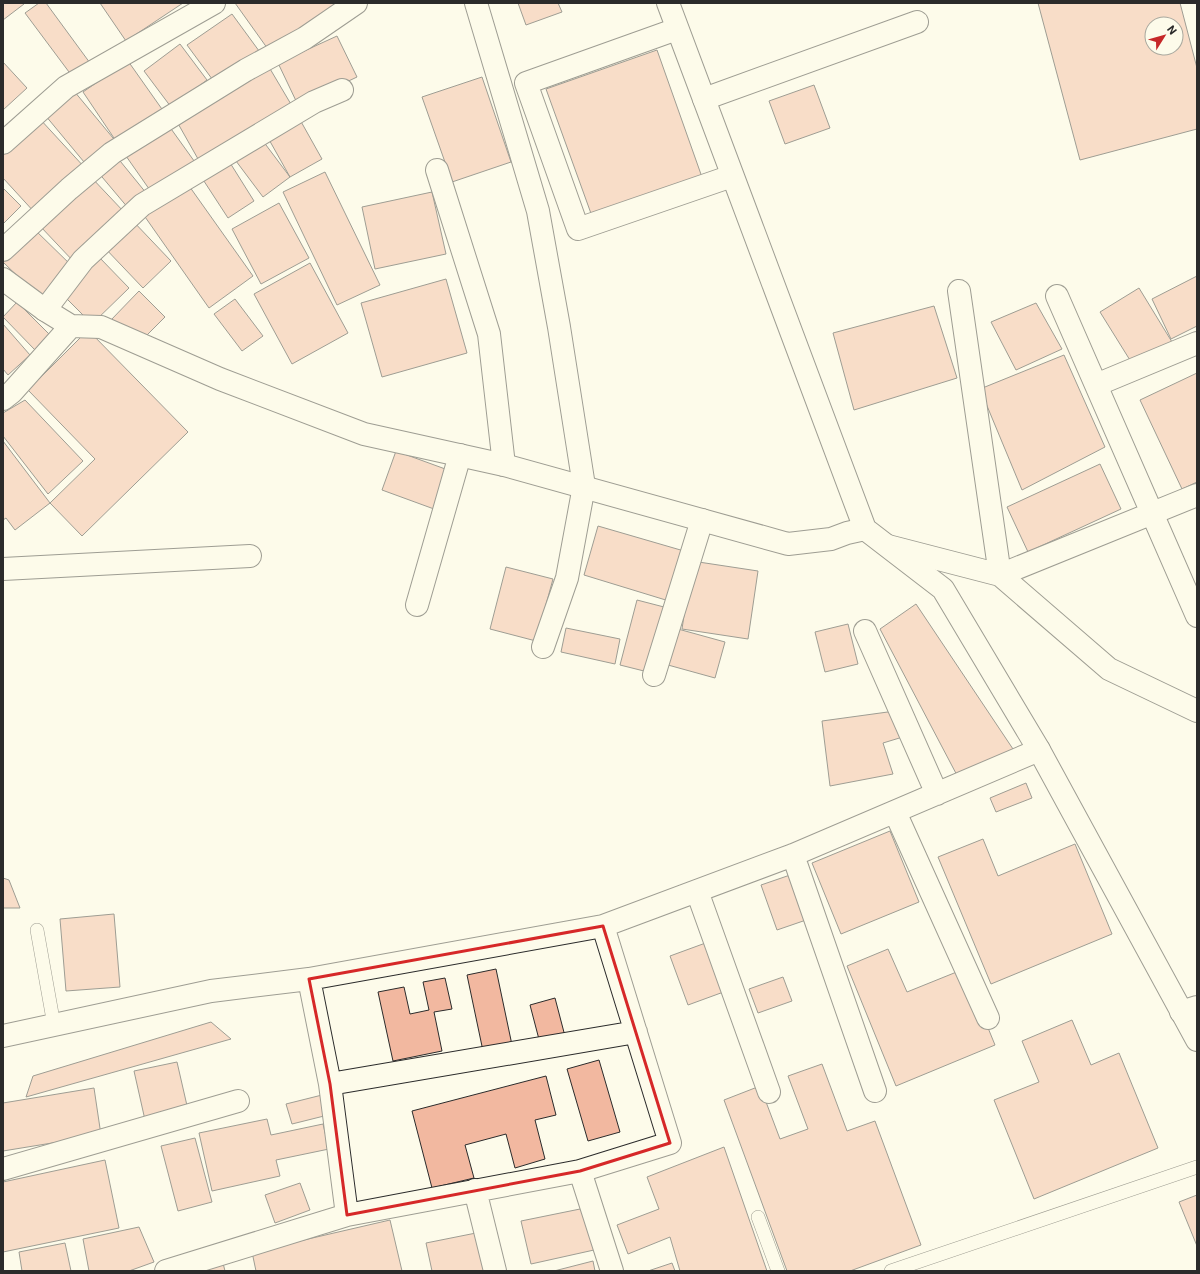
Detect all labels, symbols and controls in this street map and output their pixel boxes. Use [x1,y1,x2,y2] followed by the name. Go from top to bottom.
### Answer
[1144,16,1184,56] north arrow
[1164,23,1179,37] text: N

